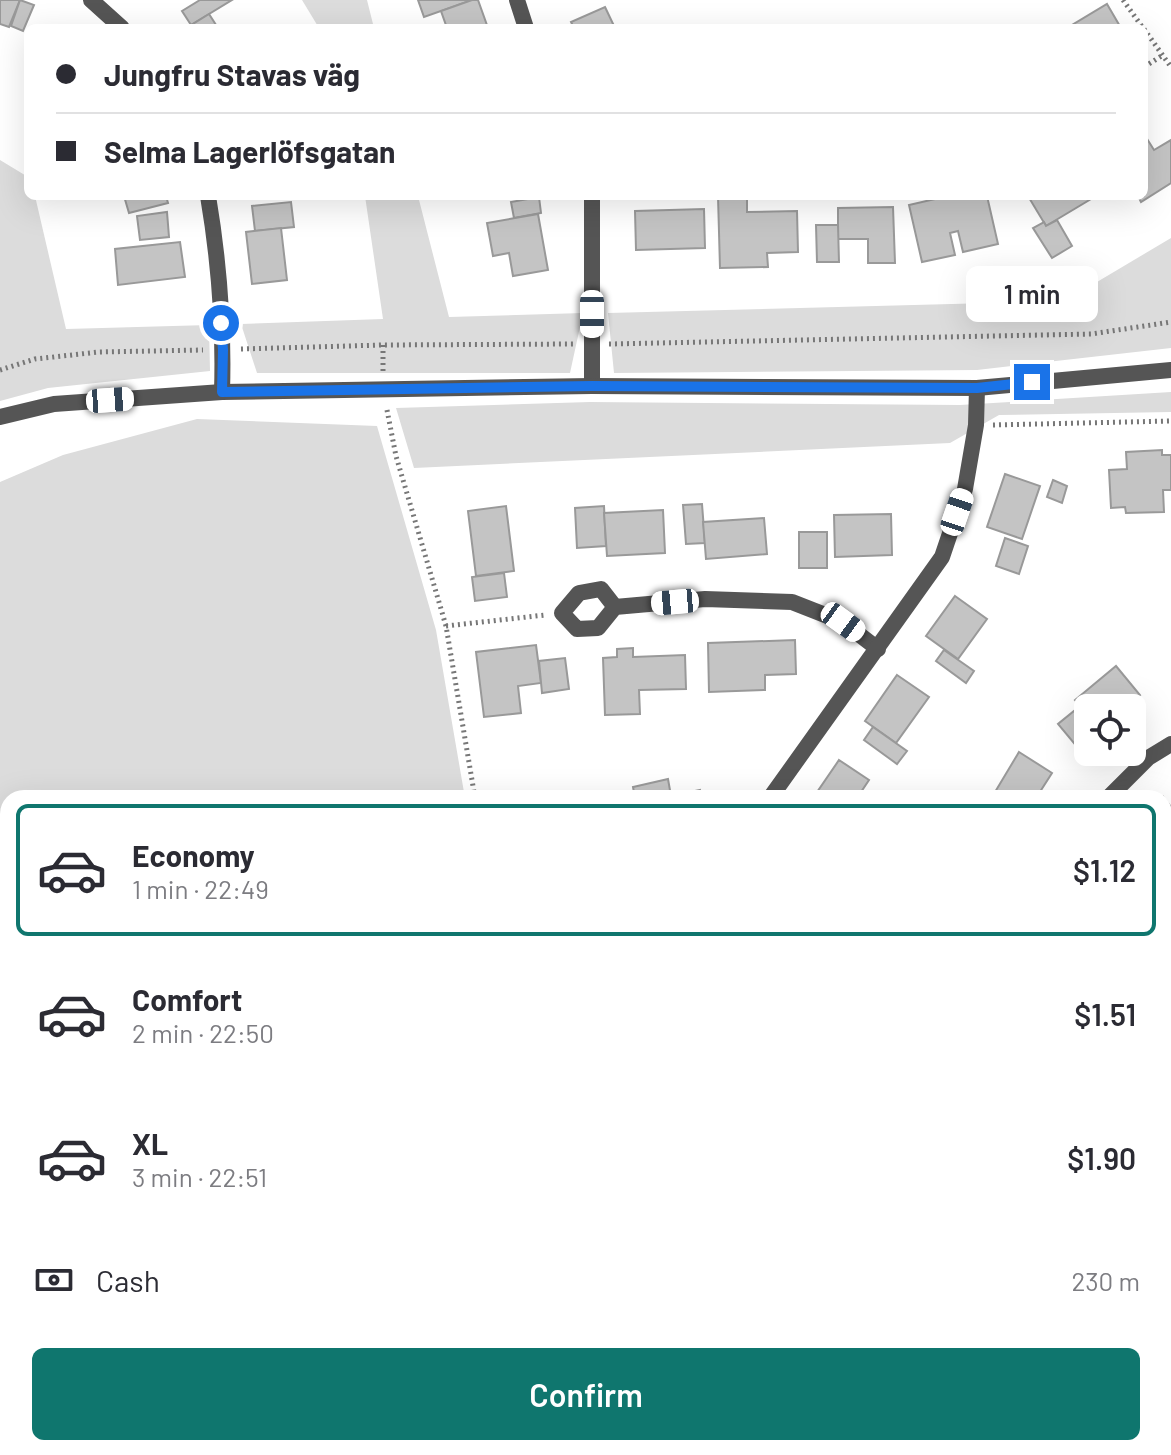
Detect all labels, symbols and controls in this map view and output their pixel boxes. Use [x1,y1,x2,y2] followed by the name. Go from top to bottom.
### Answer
[104,56,360,92] text: Jungfru Stavas väg
[104,133,395,169] text: Selma Lagerlöfsgatan
[966,266,1098,322] callout: 1 min
[1004,278,1060,309] text: 1 min
[580,290,604,338] car
[203,305,239,341] route start
[1014,364,1050,400] route end
[85,386,135,414] car
[938,485,976,539] car
[650,588,700,616] car
[817,598,869,646] car
[1074,694,1146,766] map controls
[1074,694,1146,766] button: locate
[36,834,108,906] icon: car
[132,837,255,873] text: Economy
[1073,852,1136,888] text: $1.12
[132,873,269,904] text: 1 min · 22:49
[36,978,108,1050] icon: car
[132,981,242,1017] text: Comfort
[1074,996,1136,1032] text: $1.51
[132,1017,274,1048] text: 2 min · 22:50
[36,1122,108,1194] icon: car
[132,1125,168,1161] text: XL
[1067,1140,1136,1176] text: $1.90
[132,1161,267,1192] text: 3 min · 22:51
[32,1258,76,1302] icon: cash
[96,1262,160,1298] text: Cash
[1071,1265,1140,1296] text: 230 m
[32,1348,1140,1440] button: Confirm

